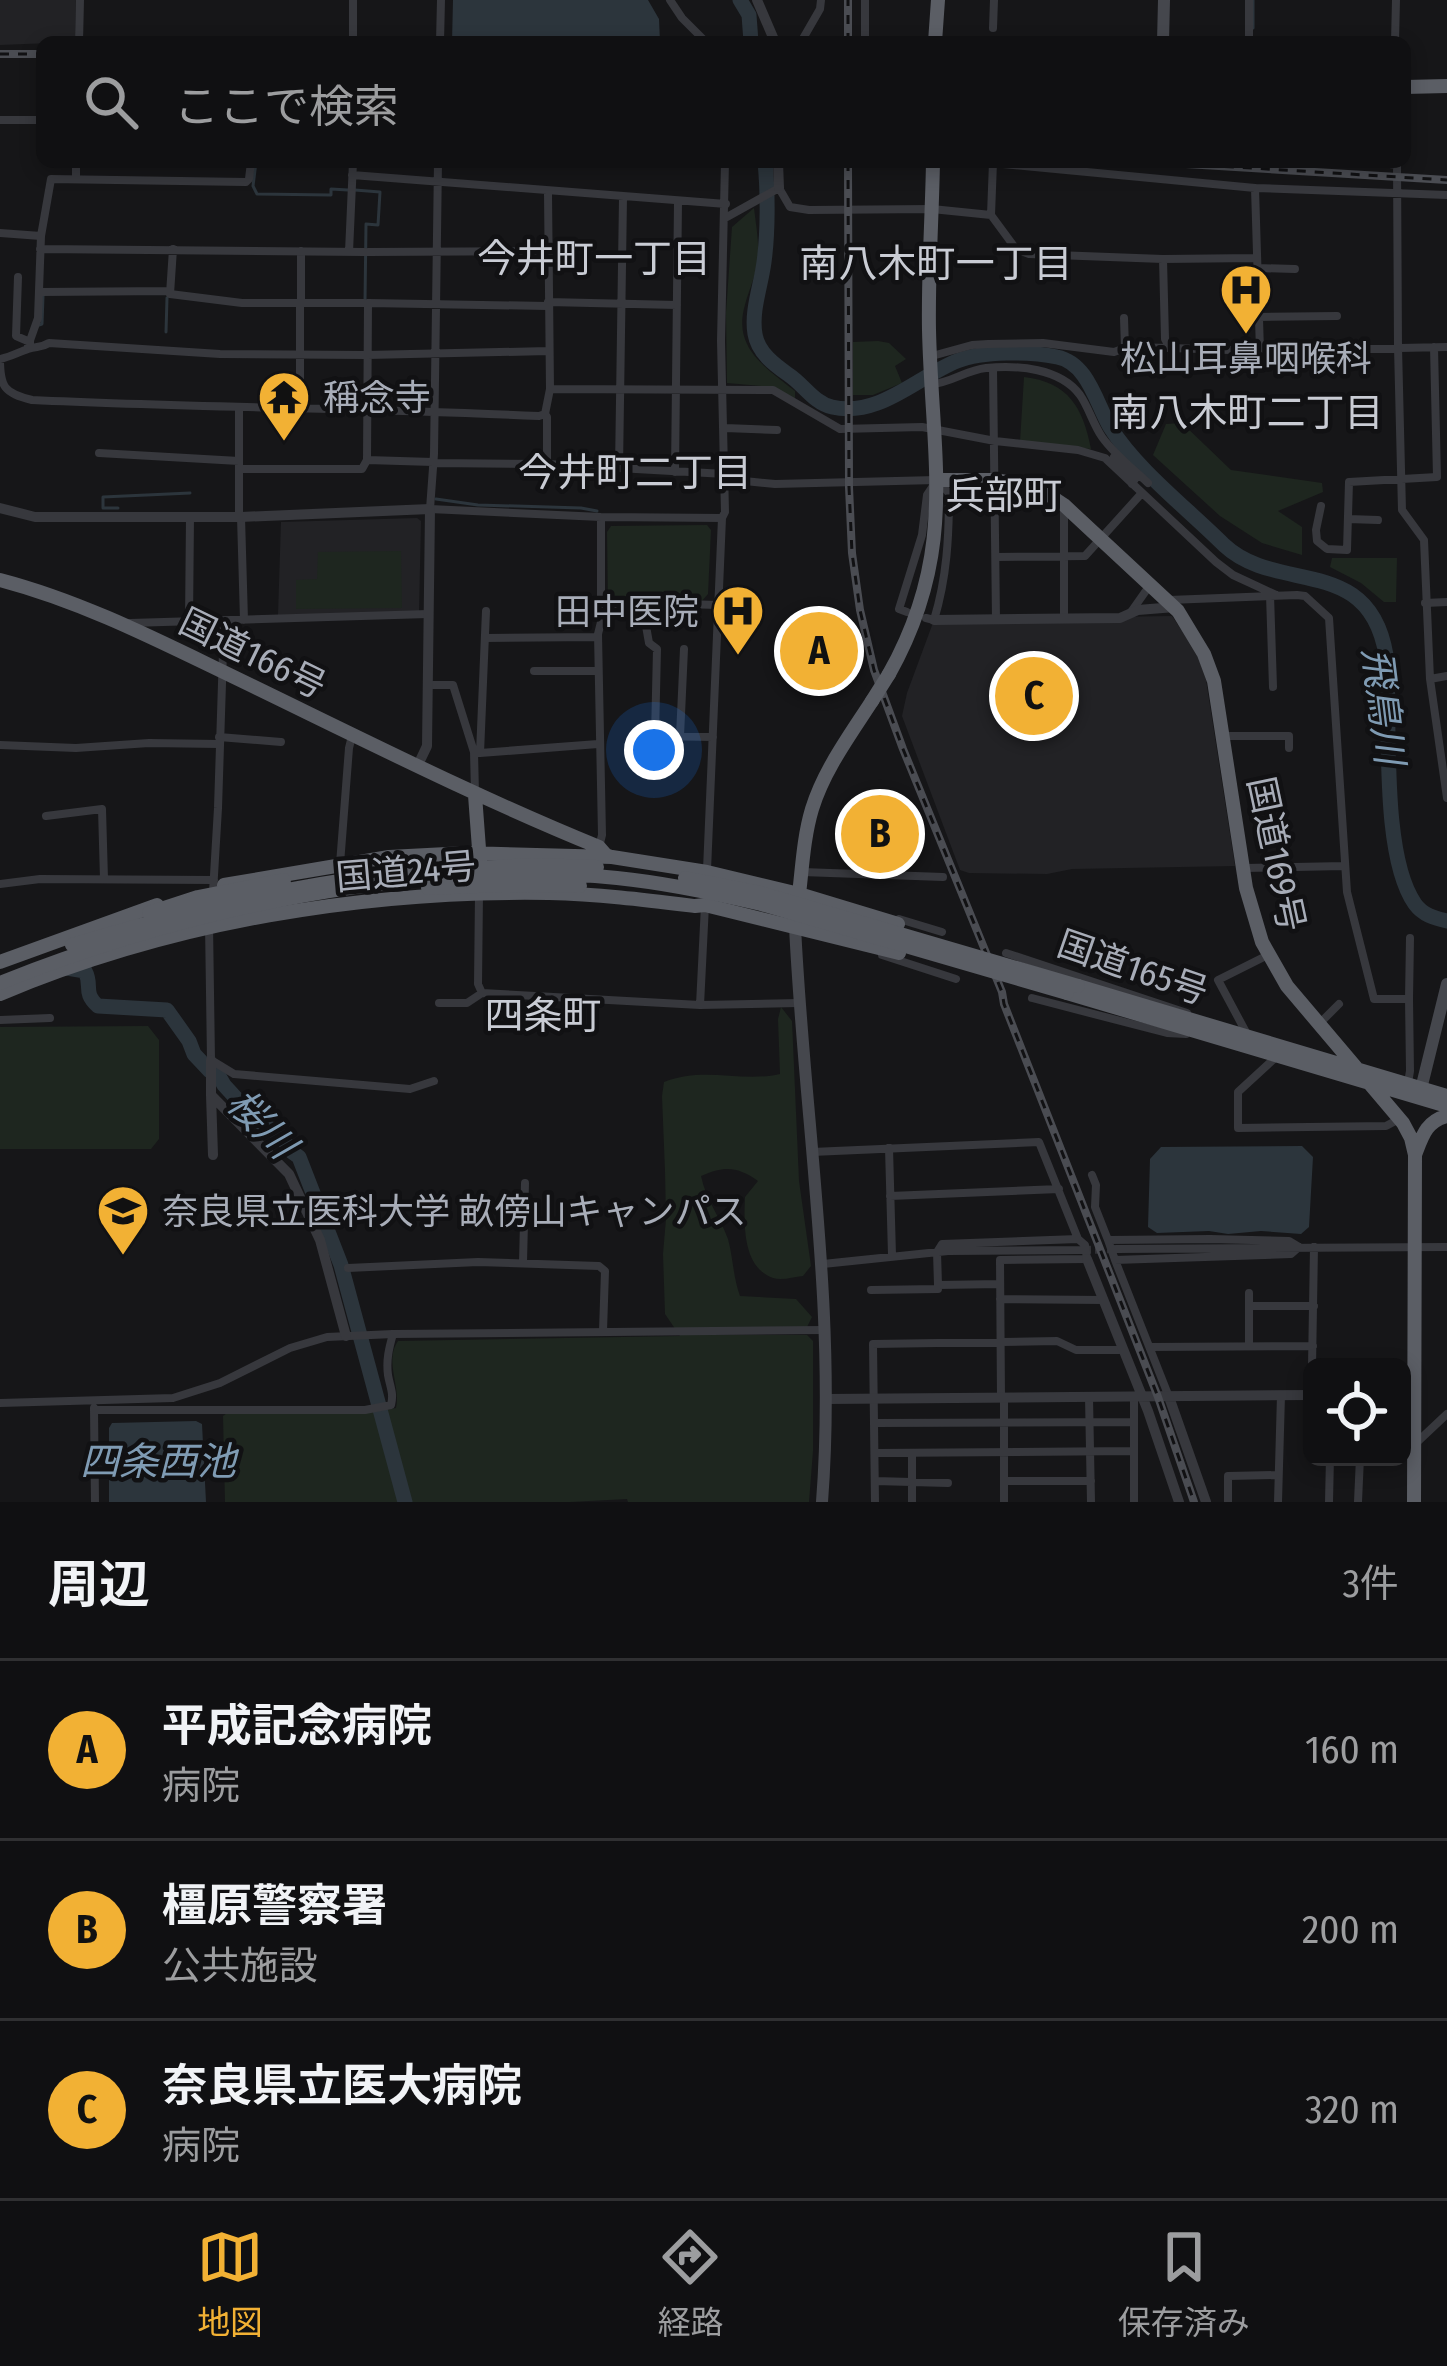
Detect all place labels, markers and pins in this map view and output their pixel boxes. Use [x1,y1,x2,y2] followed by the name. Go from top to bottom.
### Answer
[1218,262,1274,336] hospital icon: 松山耳鼻咽喉科
[1120,337,1372,381] place label: 松山耳鼻咽喉科
[256,369,312,443] temple icon: 稱念寺
[323,376,431,420] place label: 稱念寺
[710,583,766,657] hospital icon: 田中医院
[555,590,699,634] place label: 田中医院
[780,606,858,696] pin: A
[995,651,1073,741] pin: C
[841,789,919,879] pin: B
[95,1183,151,1257] school or university icon: 奈良県立医科大学 畝傍山キャンパス
[162,1190,746,1234] place label: 奈良県立医科大学 畝傍山キャンパス

